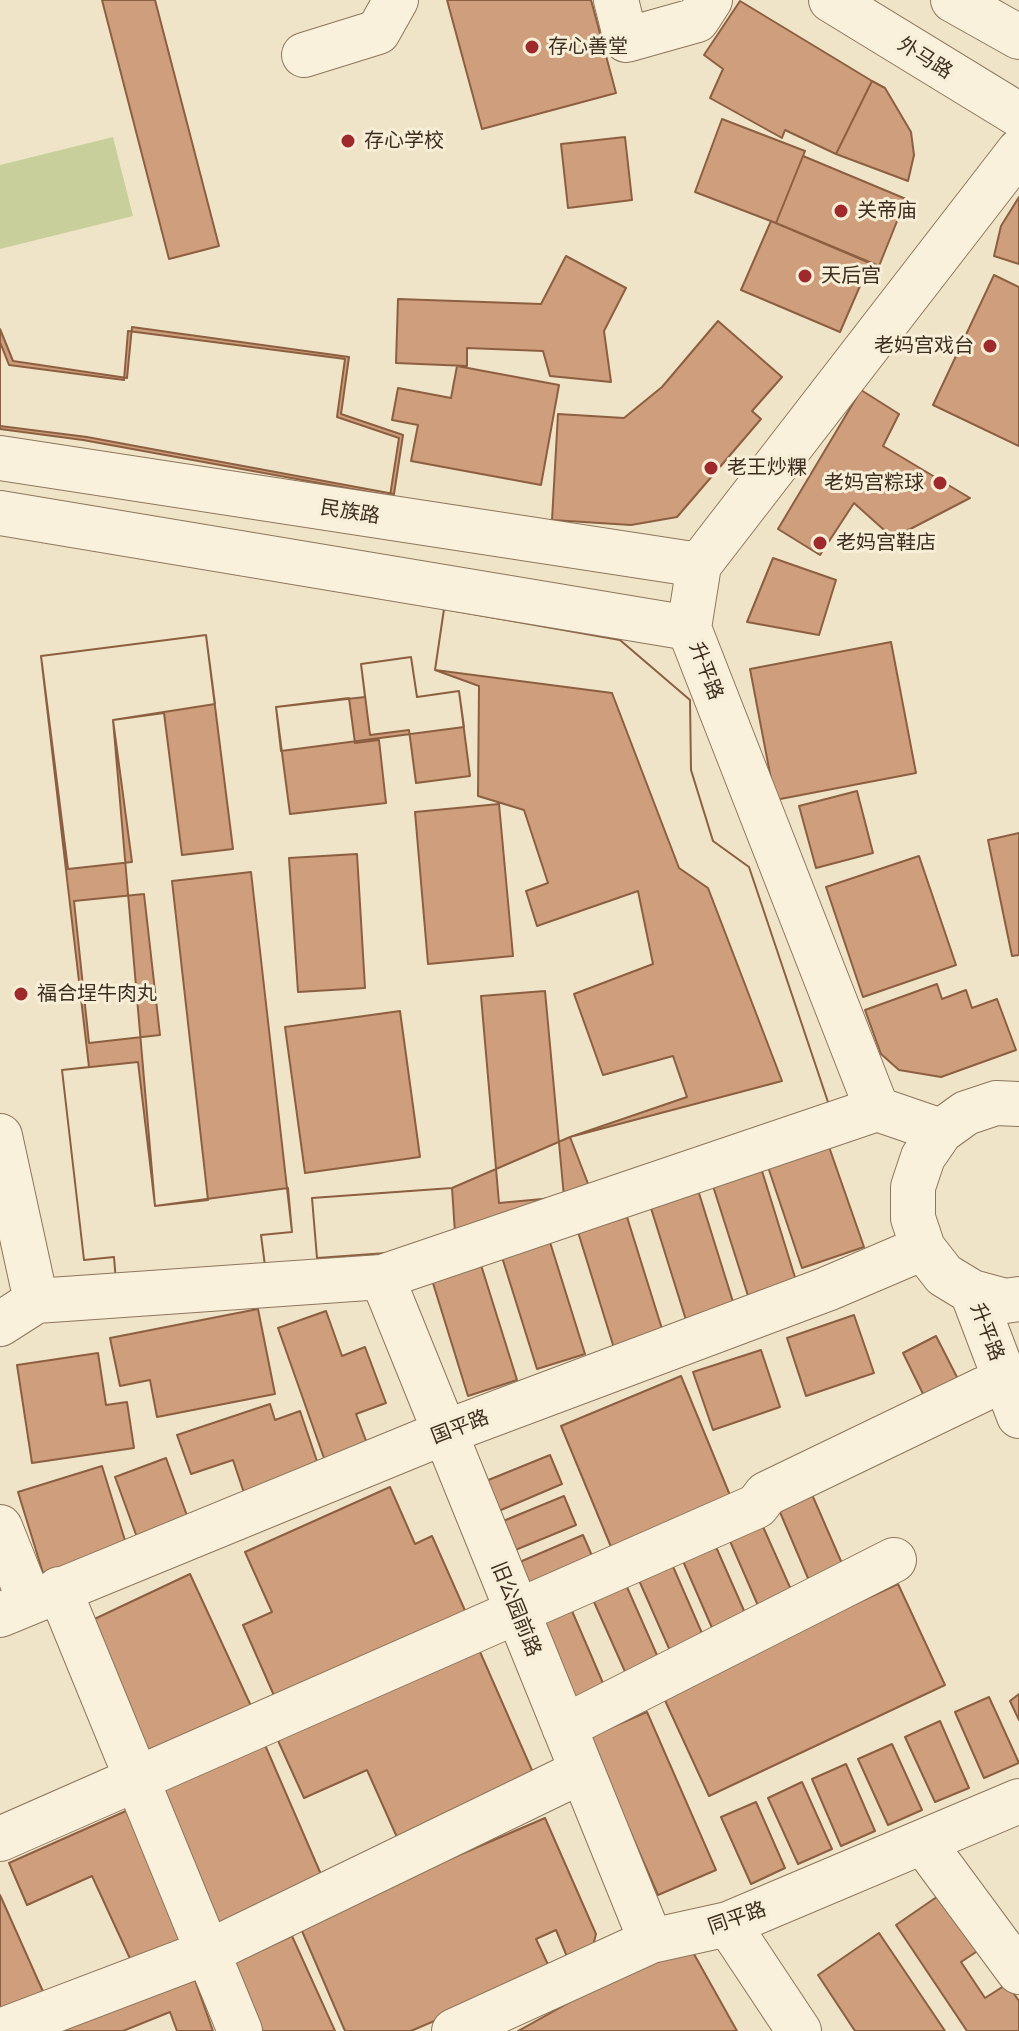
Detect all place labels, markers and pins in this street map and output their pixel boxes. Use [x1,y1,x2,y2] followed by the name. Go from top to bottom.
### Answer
[548,35,628,59] place label: 存心善堂
[523,38,541,56] marker: 存心善堂
[364,129,444,153] place label: 存心学校
[339,132,357,150] marker: 存心学校
[857,199,917,223] place label: 关帝庙
[832,202,850,220] marker: 关帝庙
[821,264,881,288] place label: 天后宫
[796,267,814,285] marker: 天后宫
[874,334,974,358] place label: 老妈宫戏台
[981,337,999,355] marker: 老妈宫戏台
[727,456,807,480] place label: 老王炒粿
[702,459,720,477] marker: 老王炒粿
[824,471,924,495] place label: 老妈宫粽球
[931,474,949,492] marker: 老妈宫粽球
[836,531,936,555] place label: 老妈宫鞋店
[811,534,829,552] marker: 老妈宫鞋店
[37,982,157,1006] place label: 福合埕牛肉丸
[12,985,30,1003] marker: 福合埕牛肉丸

